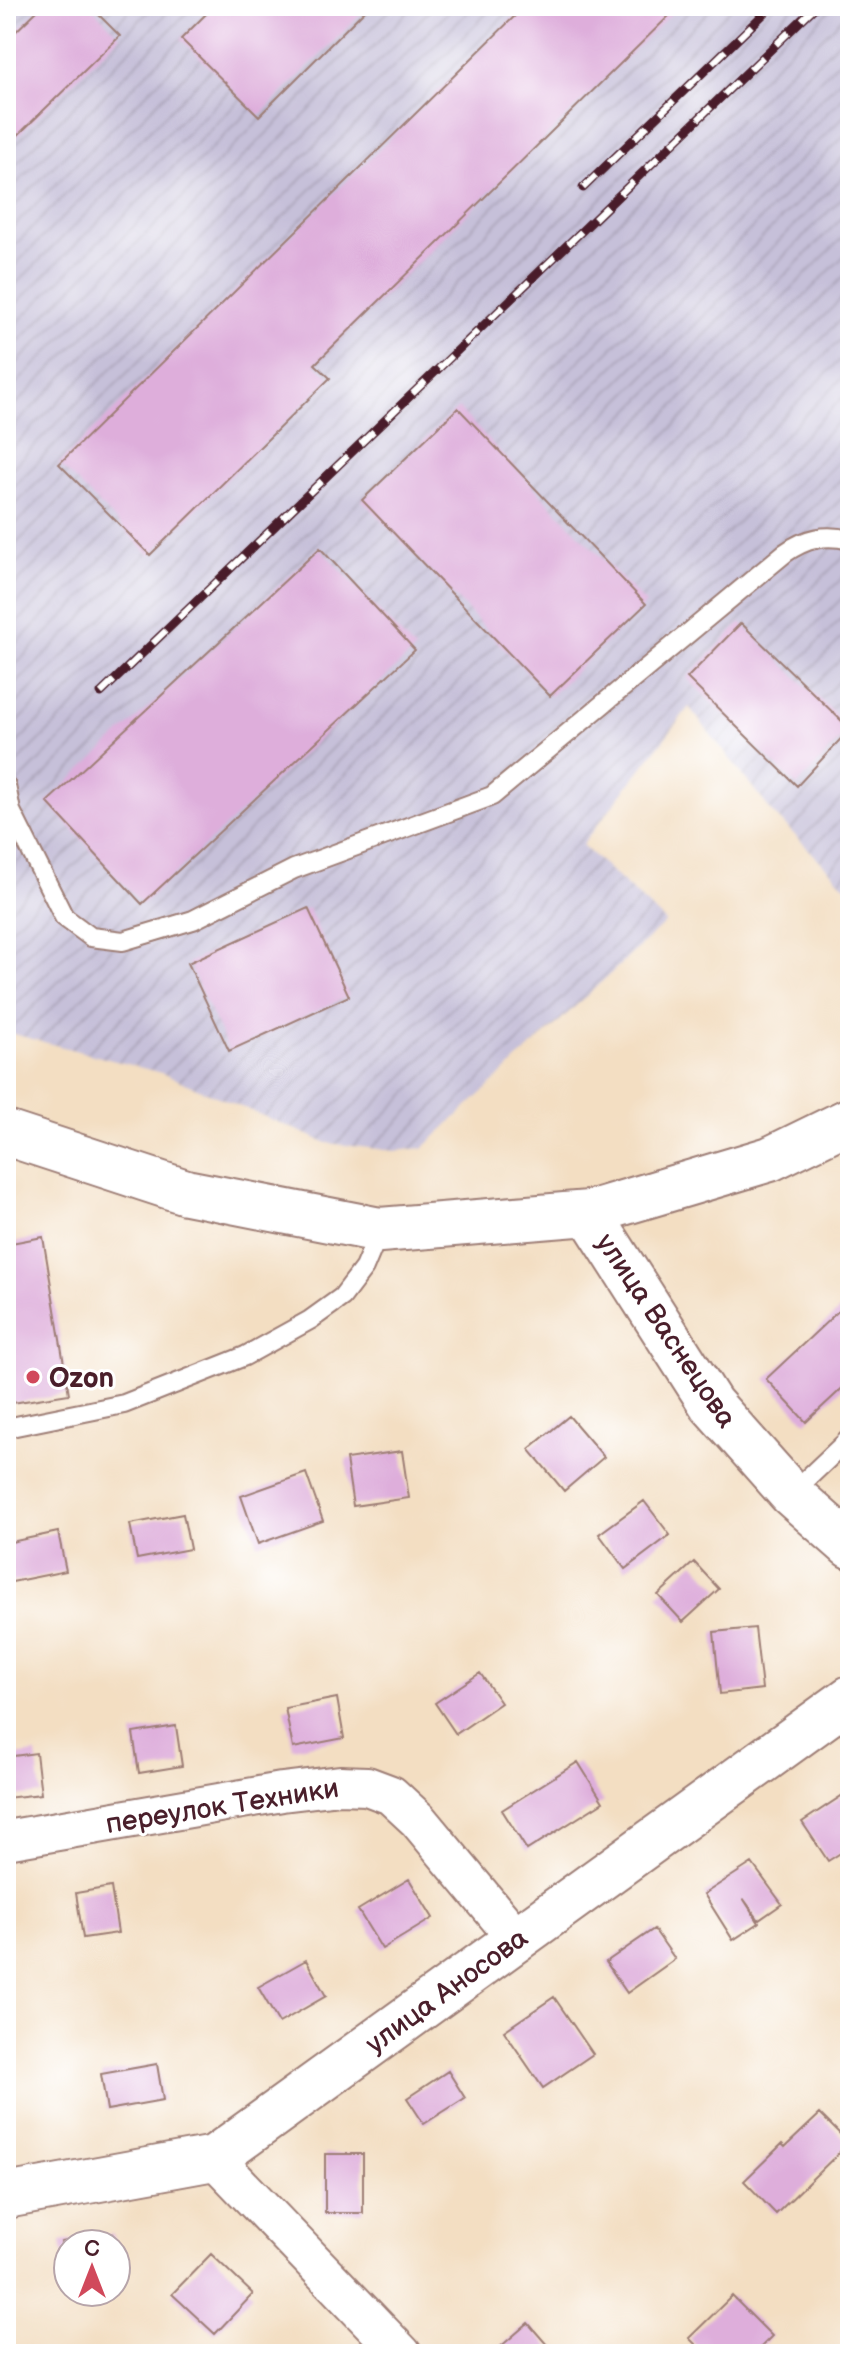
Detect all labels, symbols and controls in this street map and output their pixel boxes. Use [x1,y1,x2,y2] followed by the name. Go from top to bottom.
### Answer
[589,1228,743,1434] street label: улица Васнецова
[49,1362,114,1395] place label: Ozon
[24,1368,42,1386] marker: Ozon
[103,1772,341,1841] street label: переулок Техники
[360,1921,535,2061] street label: улица Аносова
[52,2228,132,2308] north arrow
[84,2236,100,2263] text: С

